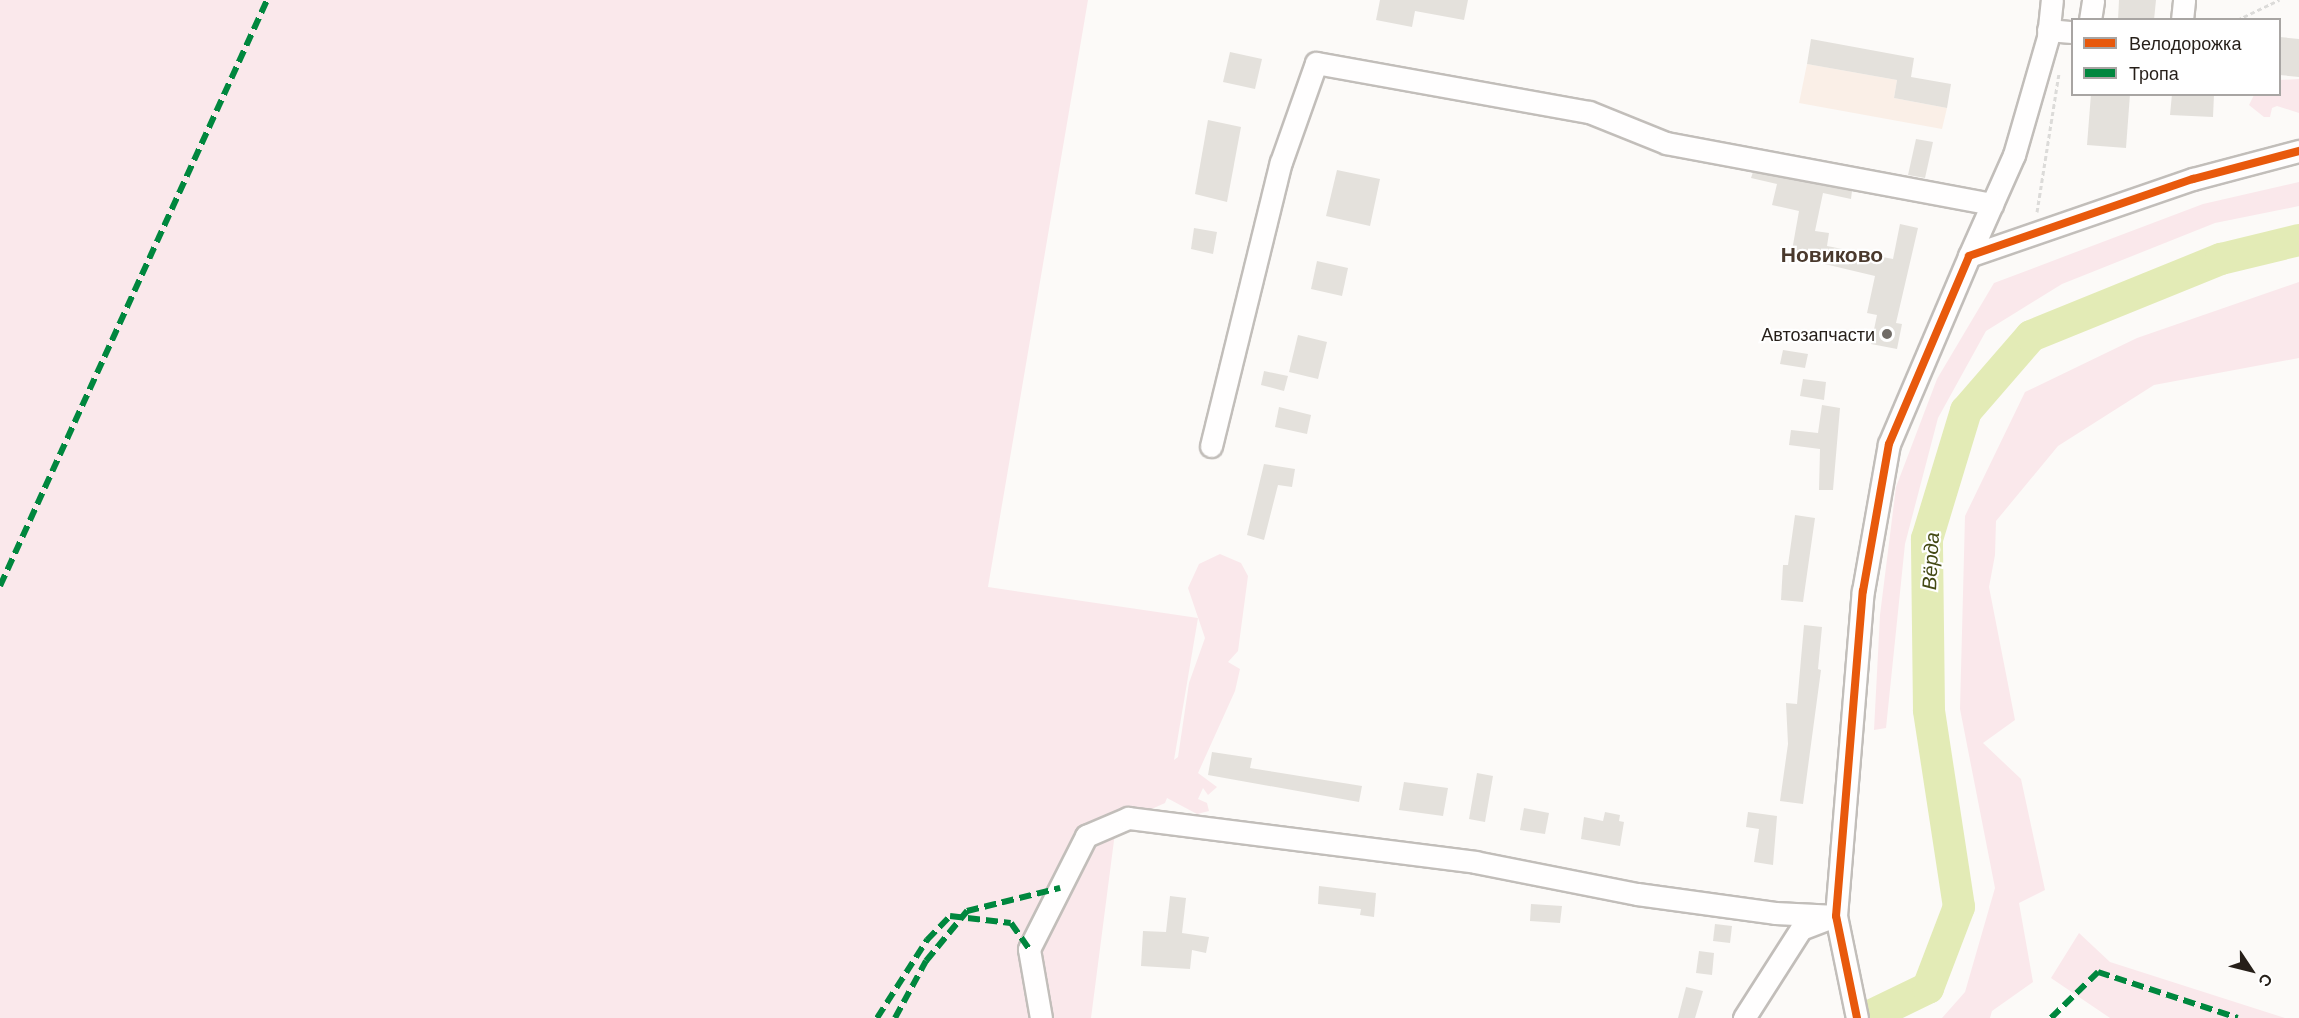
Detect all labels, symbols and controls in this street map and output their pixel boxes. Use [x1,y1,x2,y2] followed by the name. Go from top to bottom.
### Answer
[2071,18,2281,96] legend
[2129,32,2241,54] text: Велодорожка
[2129,62,2179,84] text: Тропа
[1781,241,1883,267] district label: Новиково
[1761,323,1875,345] place label: Автозапчасти
[1880,327,1894,341] marker: Автозапчасти
[1917,532,1943,590] water label: Вёрда
[2221,940,2281,1000] north arrow
[2255,970,2277,991] text: С

